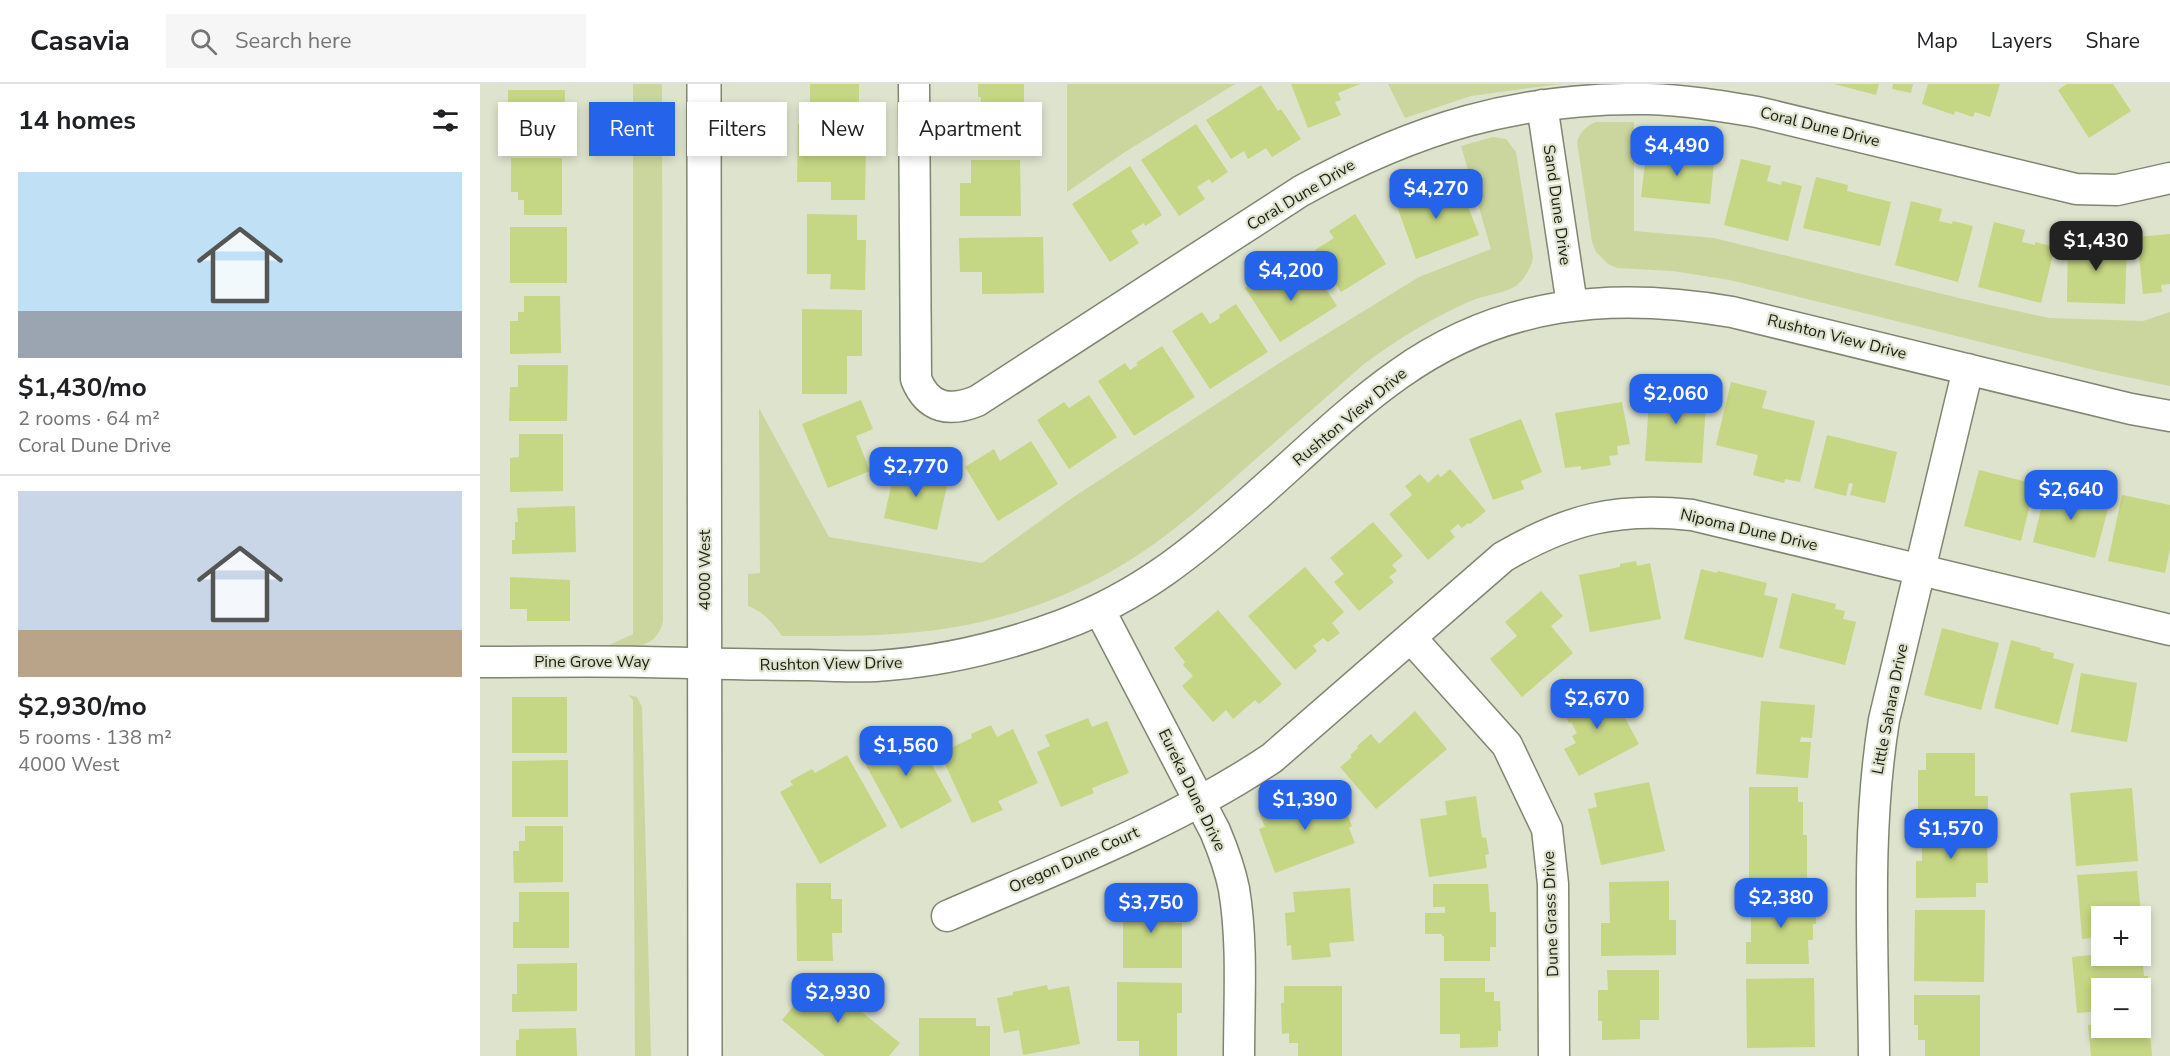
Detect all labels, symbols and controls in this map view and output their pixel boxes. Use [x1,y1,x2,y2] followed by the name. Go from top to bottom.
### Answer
[166,14,586,68] search box
[30,22,130,60] text: Casavia
[187,25,220,58] icon: search
[235,26,352,56] text: Search here
[1916,27,1958,55] text: Map
[1991,27,2052,55] text: Layers
[2085,27,2140,55] text: Share
[1758,101,1882,153] street label: Coral Dune Drive
[498,102,577,156] chip: Buy
[589,102,675,156] chip: Rent
[687,102,787,156] chip: Filters
[799,102,886,156] chip: New
[898,102,1042,156] chip: Apartment
[18,103,136,138] text: 14 homes
[429,104,462,137] icon: filters
[1628,126,1726,177] pin: $4,490
[1645,132,1709,159] text: $4,490
[1538,143,1576,267] street label: Sand Dune Drive
[1243,154,1359,236] street label: Coral Dune Drive
[1387,169,1485,220] pin: $4,270
[1404,175,1468,202] text: $4,270
[186,211,294,319] icon: home
[2047,221,2145,272] pin: $1,430
[2064,227,2128,254] text: $1,430
[1242,251,1340,302] pin: $4,200
[1259,257,1323,284] text: $4,200
[1765,309,1909,365] street label: Rushton View Drive
[1288,363,1412,471] street label: Rushton View Drive
[18,370,147,405] text: $1,430/mo
[1627,374,1725,425] pin: $2,060
[1644,380,1708,407] text: $2,060
[18,405,160,432] text: 2 rooms · 64 m²
[18,432,171,459] text: Coral Dune Drive
[867,447,965,498] pin: $2,770
[884,453,948,480] text: $2,770
[2022,470,2120,521] pin: $2,640
[2039,476,2103,503] text: $2,640
[1678,503,1820,557] street label: Nipoma Dune Drive
[694,529,716,610] street label: 4000 West
[186,530,294,638] icon: home
[1867,642,1913,776] street label: Little Sahara Drive
[534,651,651,673] street label: Pine Grove Way
[759,652,903,676] street label: Rushton View Drive
[1548,679,1646,730] pin: $2,670
[1565,685,1629,712] text: $2,670
[18,689,147,724] text: $2,930/mo
[18,724,172,751] text: 5 rooms · 138 m²
[1153,725,1231,855] street label: Eureka Dune Drive
[857,726,955,777] pin: $1,560
[874,732,938,759] text: $1,560
[18,751,119,778] text: 4000 West
[1256,780,1354,831] pin: $1,390
[1273,786,1337,813] text: $1,390
[1902,809,2000,860] pin: $1,570
[1919,815,1983,842] text: $1,570
[1005,821,1143,899] street label: Oregon Dune Court
[1538,851,1564,977] street label: Dune Grass Drive
[1732,878,1830,929] pin: $2,380
[1102,883,1200,934] pin: $3,750
[1749,884,1813,911] text: $2,380
[1119,889,1183,916] text: $3,750
[2091,906,2151,1038] map controls
[2091,906,2151,966] button: +
[789,973,887,1024] pin: $2,930
[2091,978,2151,1038] button: −
[806,979,870,1006] text: $2,930

